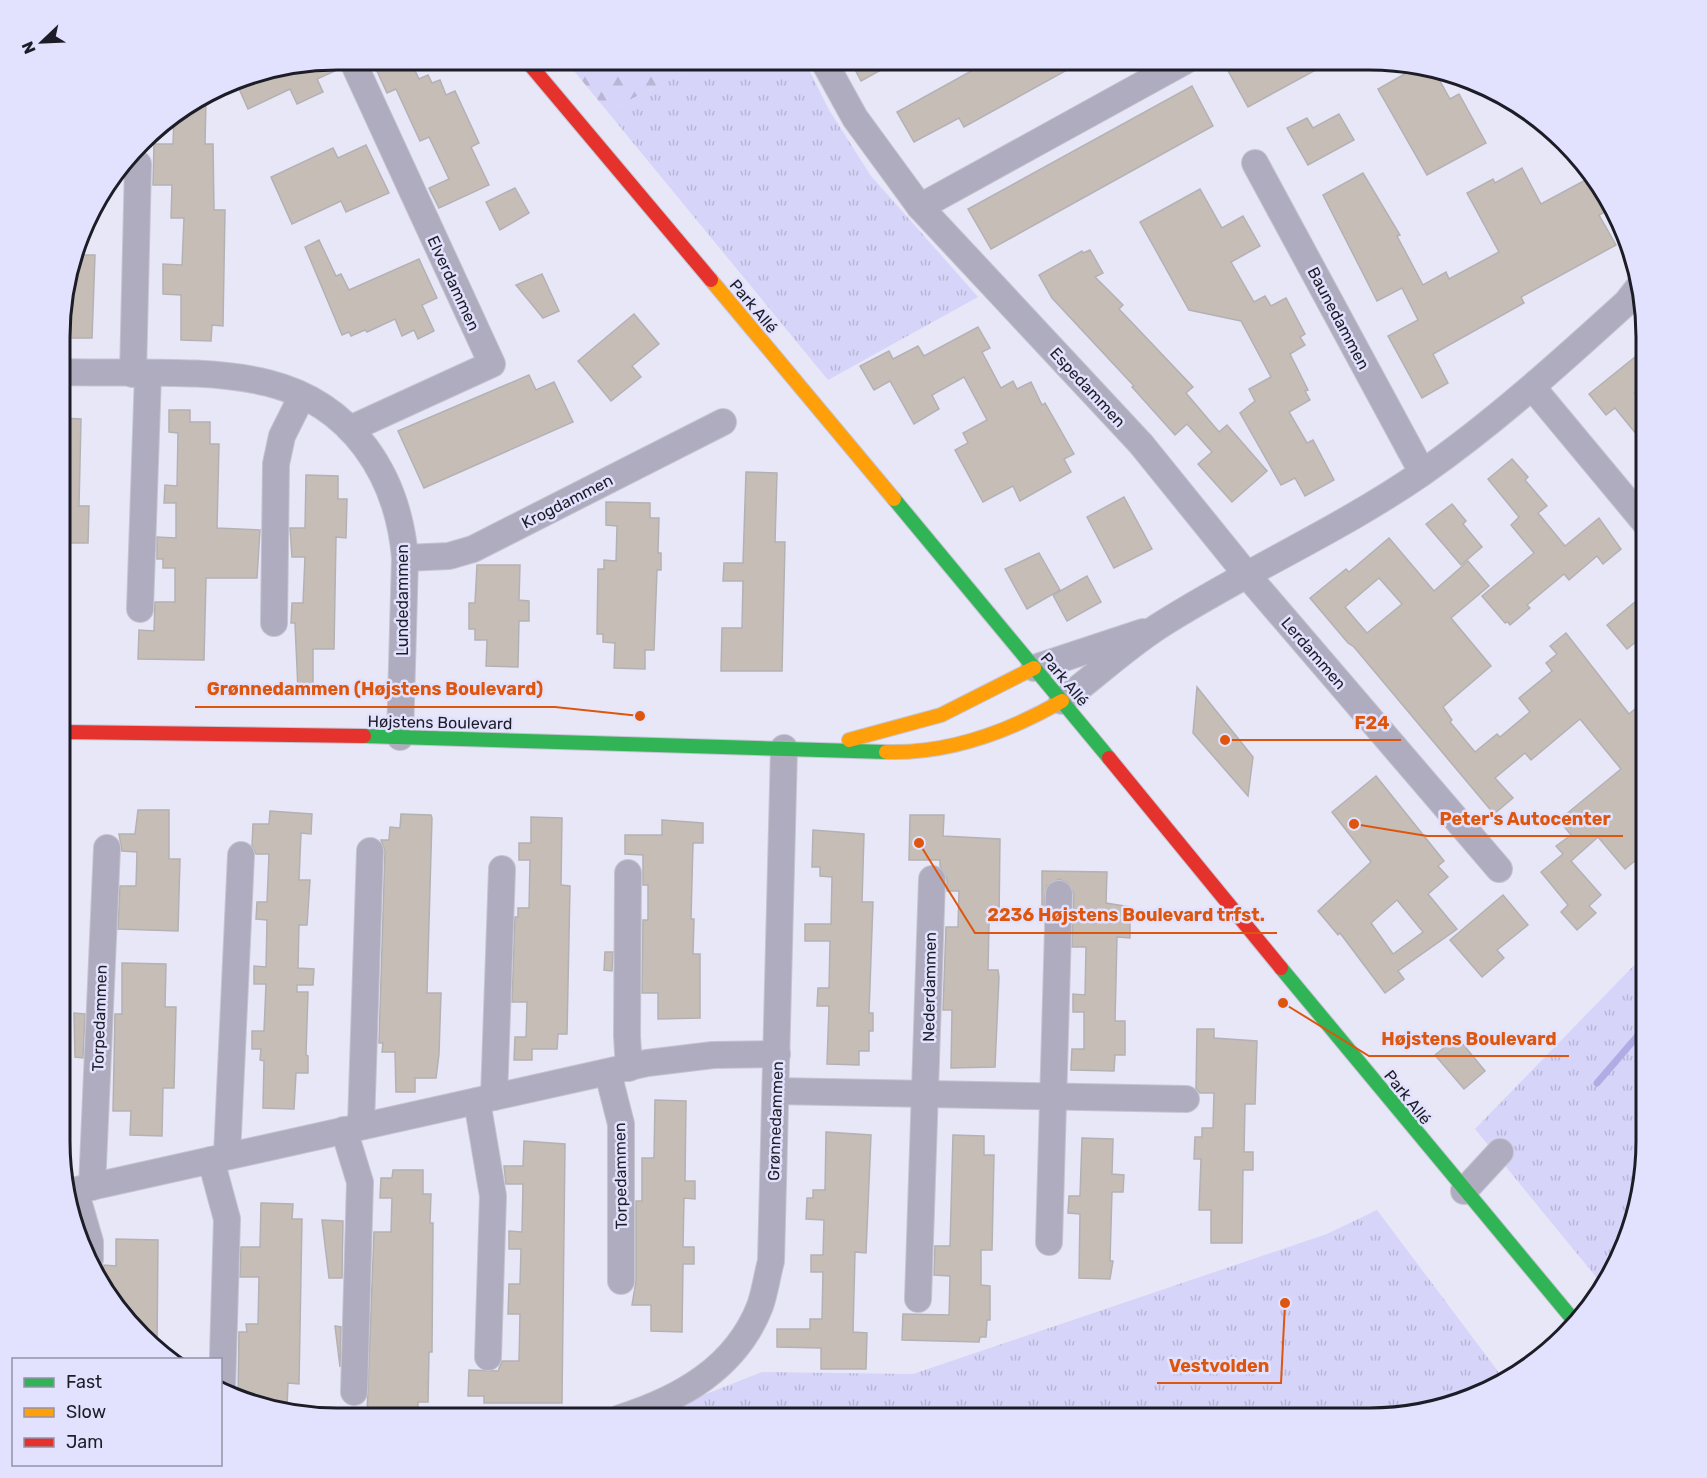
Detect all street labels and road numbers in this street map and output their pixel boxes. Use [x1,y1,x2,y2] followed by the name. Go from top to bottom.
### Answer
[423,233,484,334] street label: Elverdammen
[1304,264,1374,373] street label: Baunedammen
[726,276,782,337] street label: Park Allé
[1046,344,1129,431] street label: Espedammen
[518,470,616,533] street label: Krogdammen
[393,544,412,656] street label: Lundedammen
[1277,613,1350,693] street label: Lerdammen
[1037,649,1093,710] street label: Park Allé
[367,712,512,733] street label: Højstens Boulevard
[919,932,940,1042] street label: Nederdammen
[88,964,111,1072] street label: Torpedammen
[764,1061,787,1181] street label: Grønnedammen
[1380,1066,1435,1128] street label: Park Allé
[610,1122,631,1230] street label: Torpedammen

